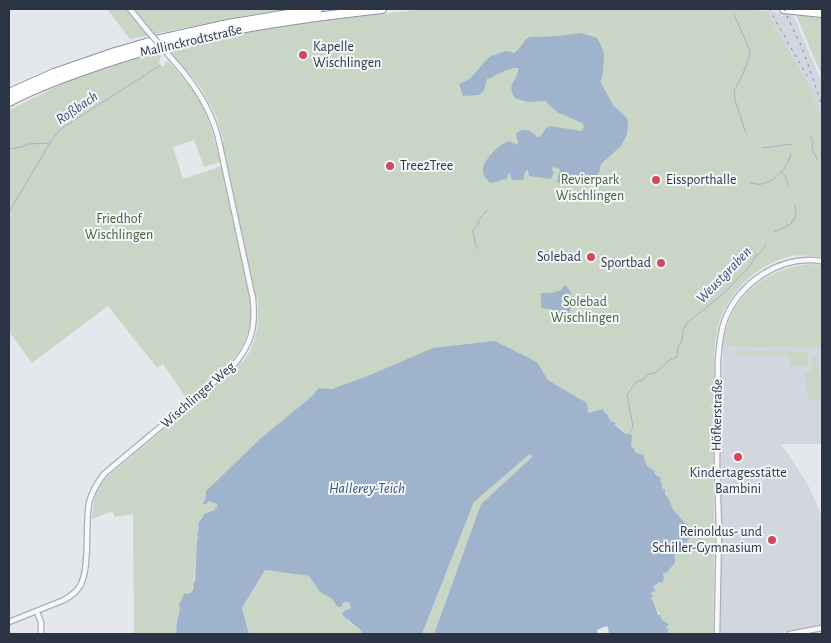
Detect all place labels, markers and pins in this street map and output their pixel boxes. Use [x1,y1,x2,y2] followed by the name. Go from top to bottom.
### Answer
[313,39,381,72] place label: Kapelle Wischlingen
[297,49,309,61] marker: Kapelle Wischlingen
[400,158,453,174] place label: Tree2Tree
[384,160,396,172] marker: Tree2Tree
[666,172,736,188] place label: Eissporthalle
[650,174,662,186] marker: Eissporthalle
[537,249,581,265] place label: Solebad
[585,251,597,263] marker: Solebad
[601,255,651,271] place label: Sportbad
[655,257,667,269] marker: Sportbad
[732,451,744,463] marker: Kindertagesstätte Bambini
[689,465,787,498] place label: Kindertagesstätte Bambini
[652,524,762,556] place label: Reinoldus- und Schiller-Gymnasium
[766,534,778,546] marker: Reinoldus- und Schiller-Gymnasium

